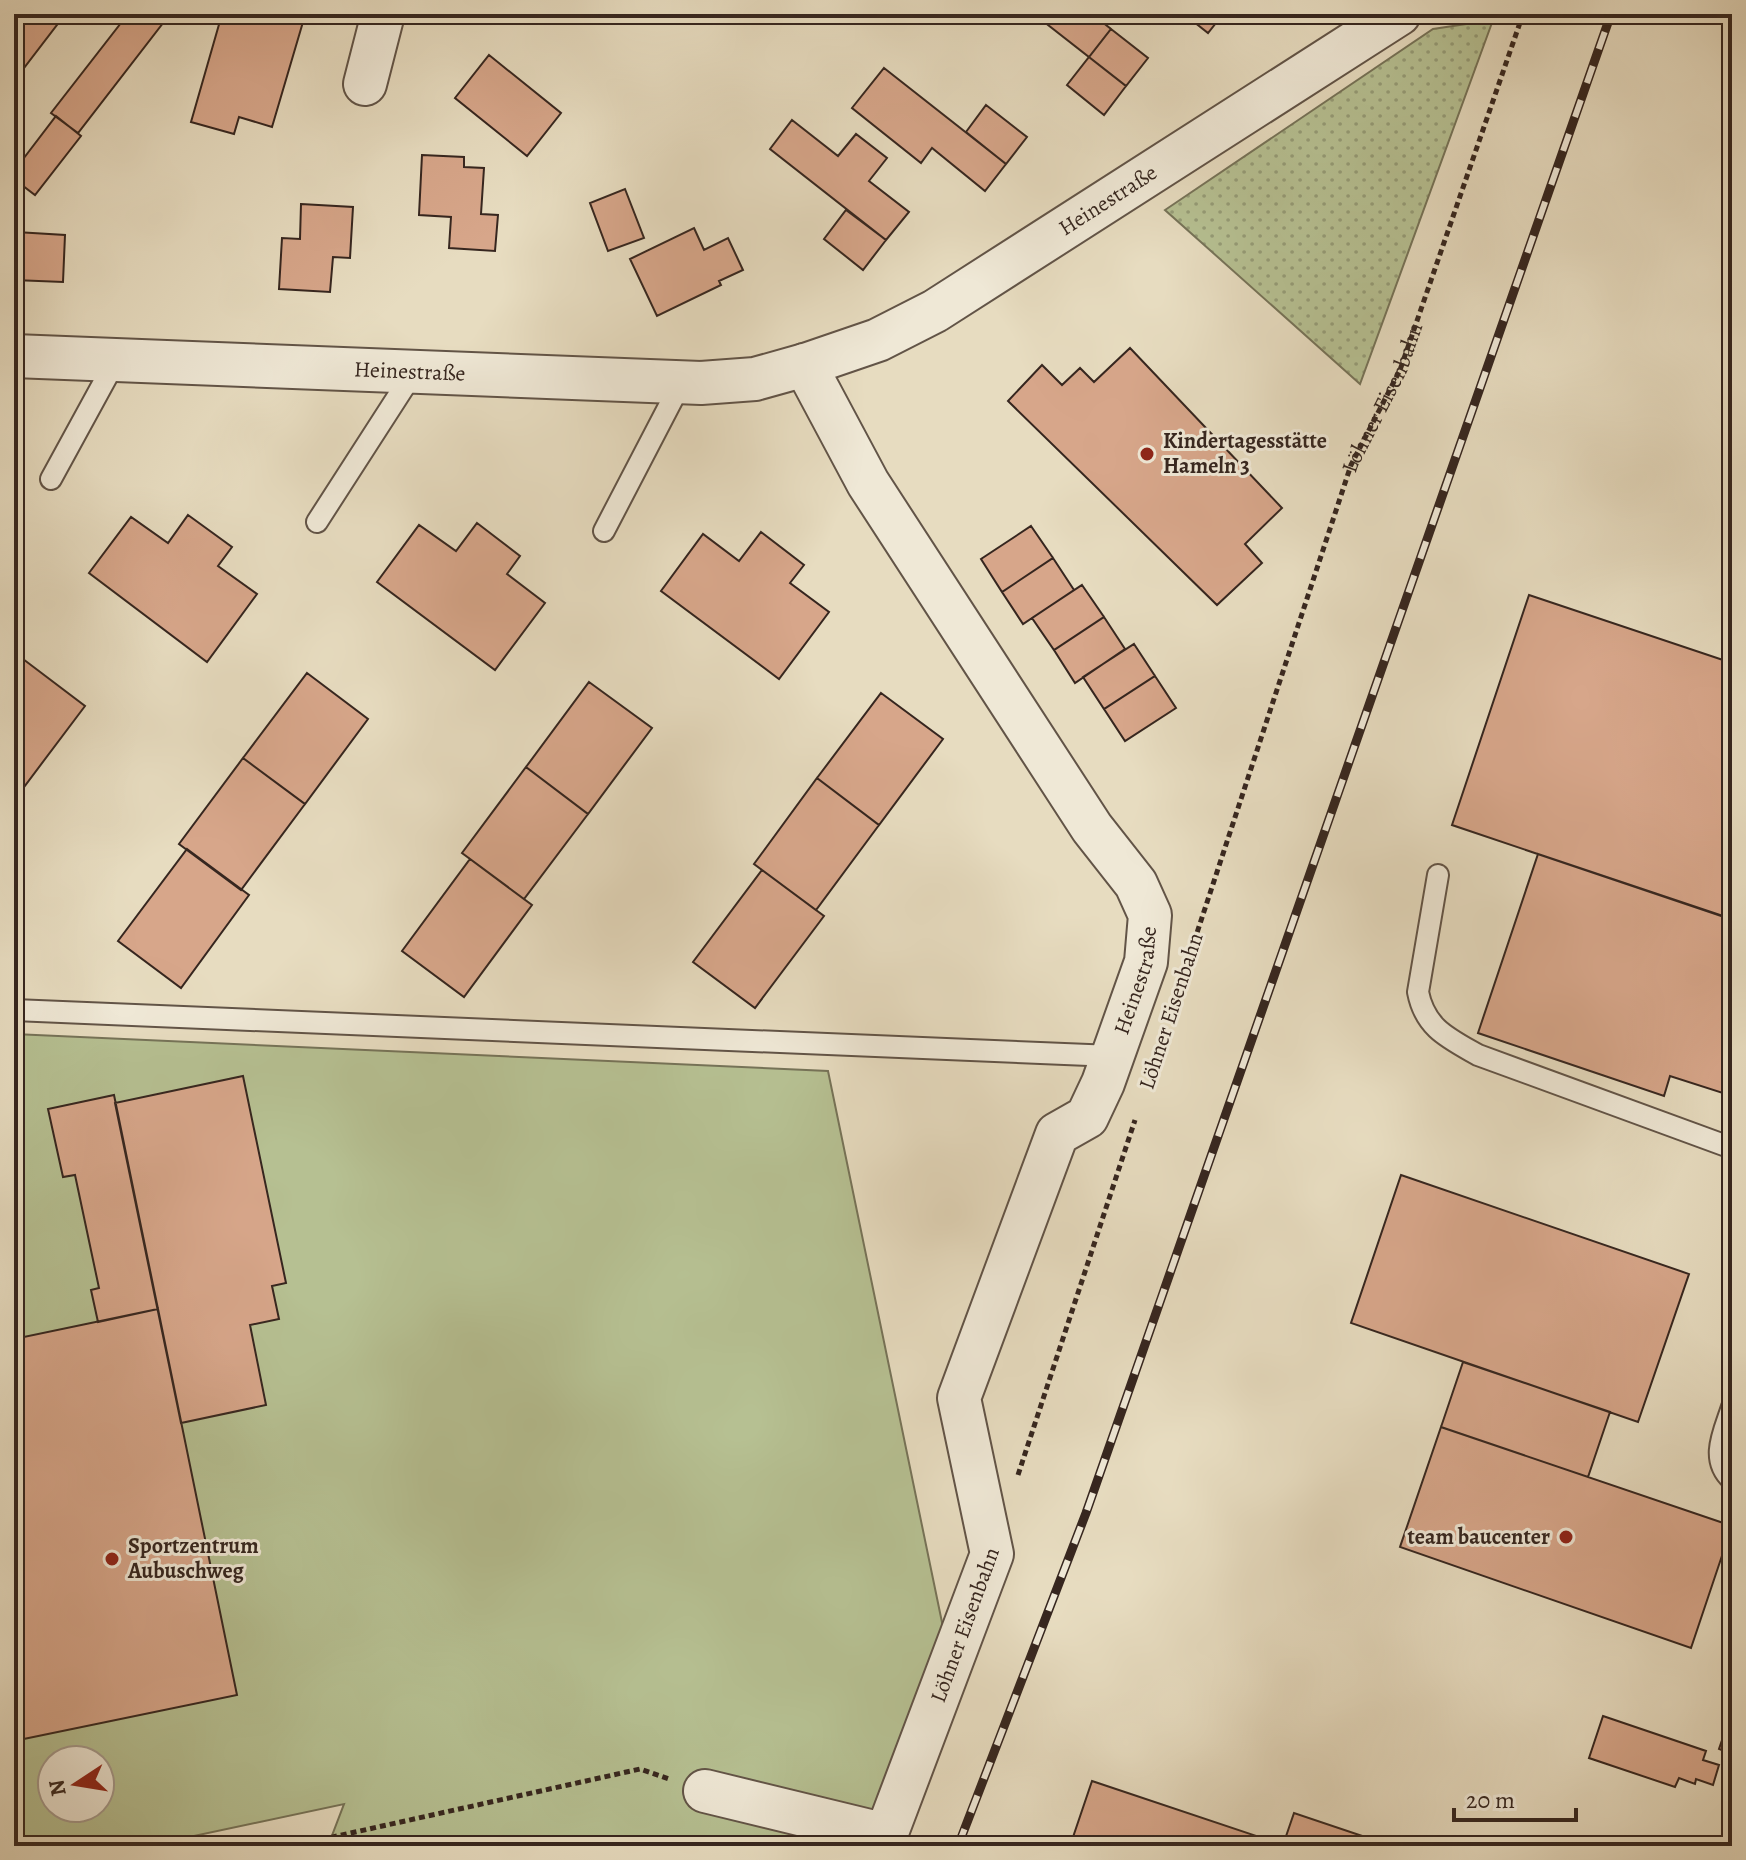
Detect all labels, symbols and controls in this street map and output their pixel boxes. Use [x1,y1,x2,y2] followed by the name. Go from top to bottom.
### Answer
[1053,158,1163,243] street label: Heinestraße
[1334,319,1430,477] street label: Löhner Eisenbahn
[353,354,466,389] street label: Heinestraße
[1163,426,1327,481] place label: Kindertagesstätte Hameln 3
[1138,445,1156,463] marker: Kindertagesstätte Hameln 3
[1106,925,1164,1039] street label: Heinestraße
[1132,929,1210,1093] street label: Löhner Eisenbahn
[1408,1522,1550,1552] place label: team baucenter
[1557,1528,1575,1546] marker: team baucenter
[127,1531,259,1586] place label: Sportzentrum Aubuschweg
[923,1543,1007,1707] street label: Löhner Eisenbahn
[103,1550,121,1568] marker: Sportzentrum Aubuschweg
[36,1744,116,1824] north arrow
[1454,1772,1576,1822] scale bar
[41,1777,74,1799] text: N
[1466,1784,1515,1816] text: 20 m

